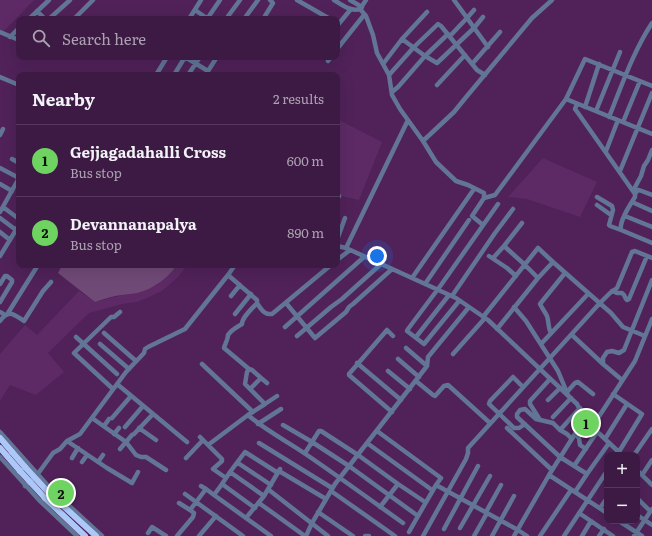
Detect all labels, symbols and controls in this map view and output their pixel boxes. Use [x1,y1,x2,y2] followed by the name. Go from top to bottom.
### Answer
[16,16,340,60] search box
[30,27,52,49] icon: search
[62,27,146,50] text: Search here
[32,86,95,111] text: Nearby
[273,89,324,108] text: 2 results
[70,140,226,163] text: Gejjagadahalli Cross
[42,151,48,170] text: 1
[287,151,324,170] text: 600 m
[70,163,122,182] text: Bus stop
[70,212,197,235] text: Devannanapalya
[42,223,48,242] text: 2
[287,223,324,242] text: 890 m
[70,235,122,254] text: Bus stop
[367,246,387,266] your location
[573,408,599,438] pin: 1
[604,452,640,524] map controls
[604,452,640,488] button: +
[48,478,74,508] pin: 2
[604,488,640,524] button: −

